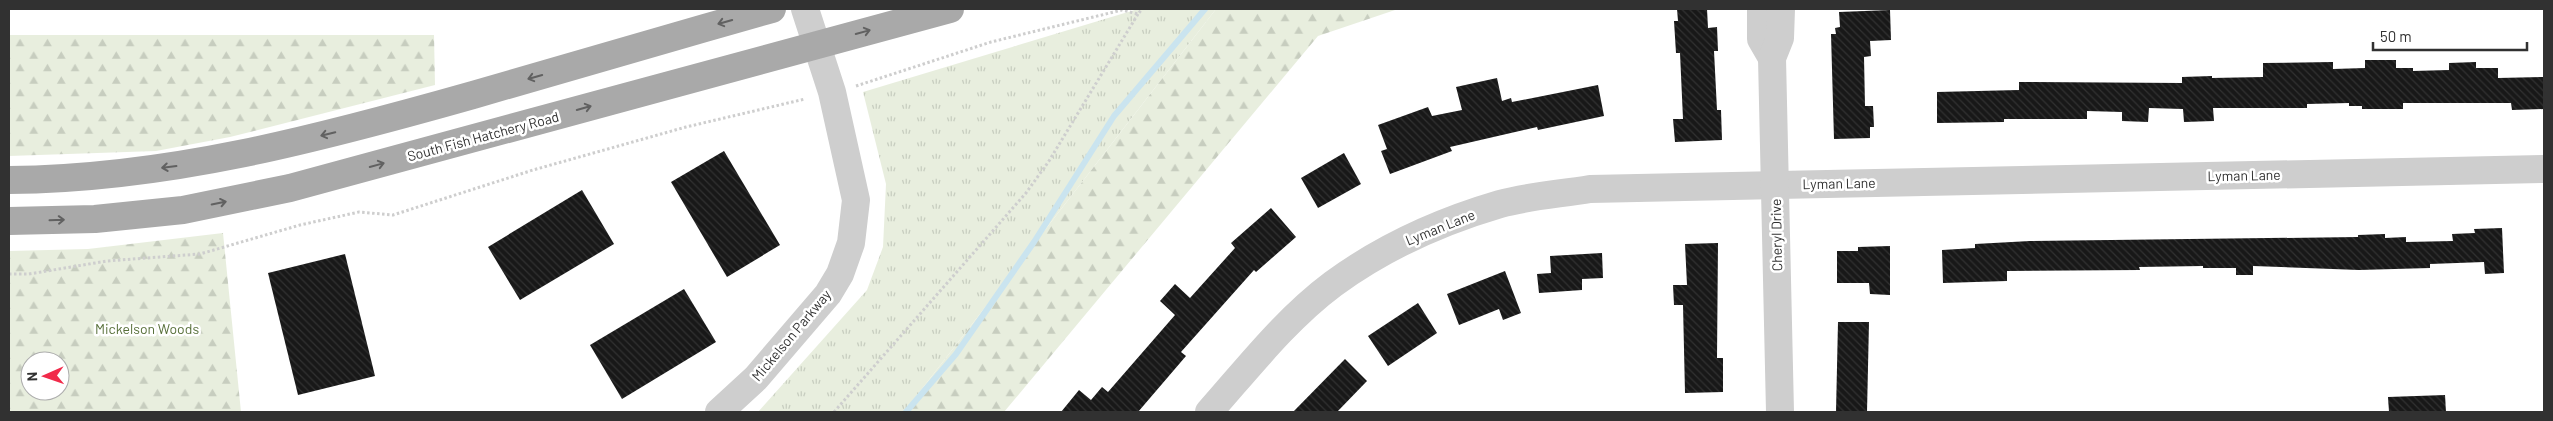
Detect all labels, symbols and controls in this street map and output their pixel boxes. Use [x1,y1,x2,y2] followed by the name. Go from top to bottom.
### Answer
[718,18,734,28] one-way arrow
[2373,20,2527,52] scale bar
[855,27,871,36] one-way arrow
[2380,27,2412,45] text: 50 m
[528,72,544,82] one-way arrow
[576,103,592,113] one-way arrow
[405,108,561,164] street label: South Fish Hatchery Road
[321,130,337,139] one-way arrow
[368,159,384,169] one-way arrow
[162,163,178,173] one-way arrow
[2207,166,2281,184] street label: Lyman Lane
[1802,174,1876,192] street label: Lyman Lane
[210,197,226,207] one-way arrow
[1767,199,1785,271] street label: Cheryl Drive
[1403,205,1477,249] street label: Lyman Lane
[49,216,65,225] one-way arrow
[748,285,834,384] street label: Mickelson Parkway
[95,320,199,337] park label: Mickelson Woods
[20,351,70,401] north arrow
[23,372,40,381] text: N

